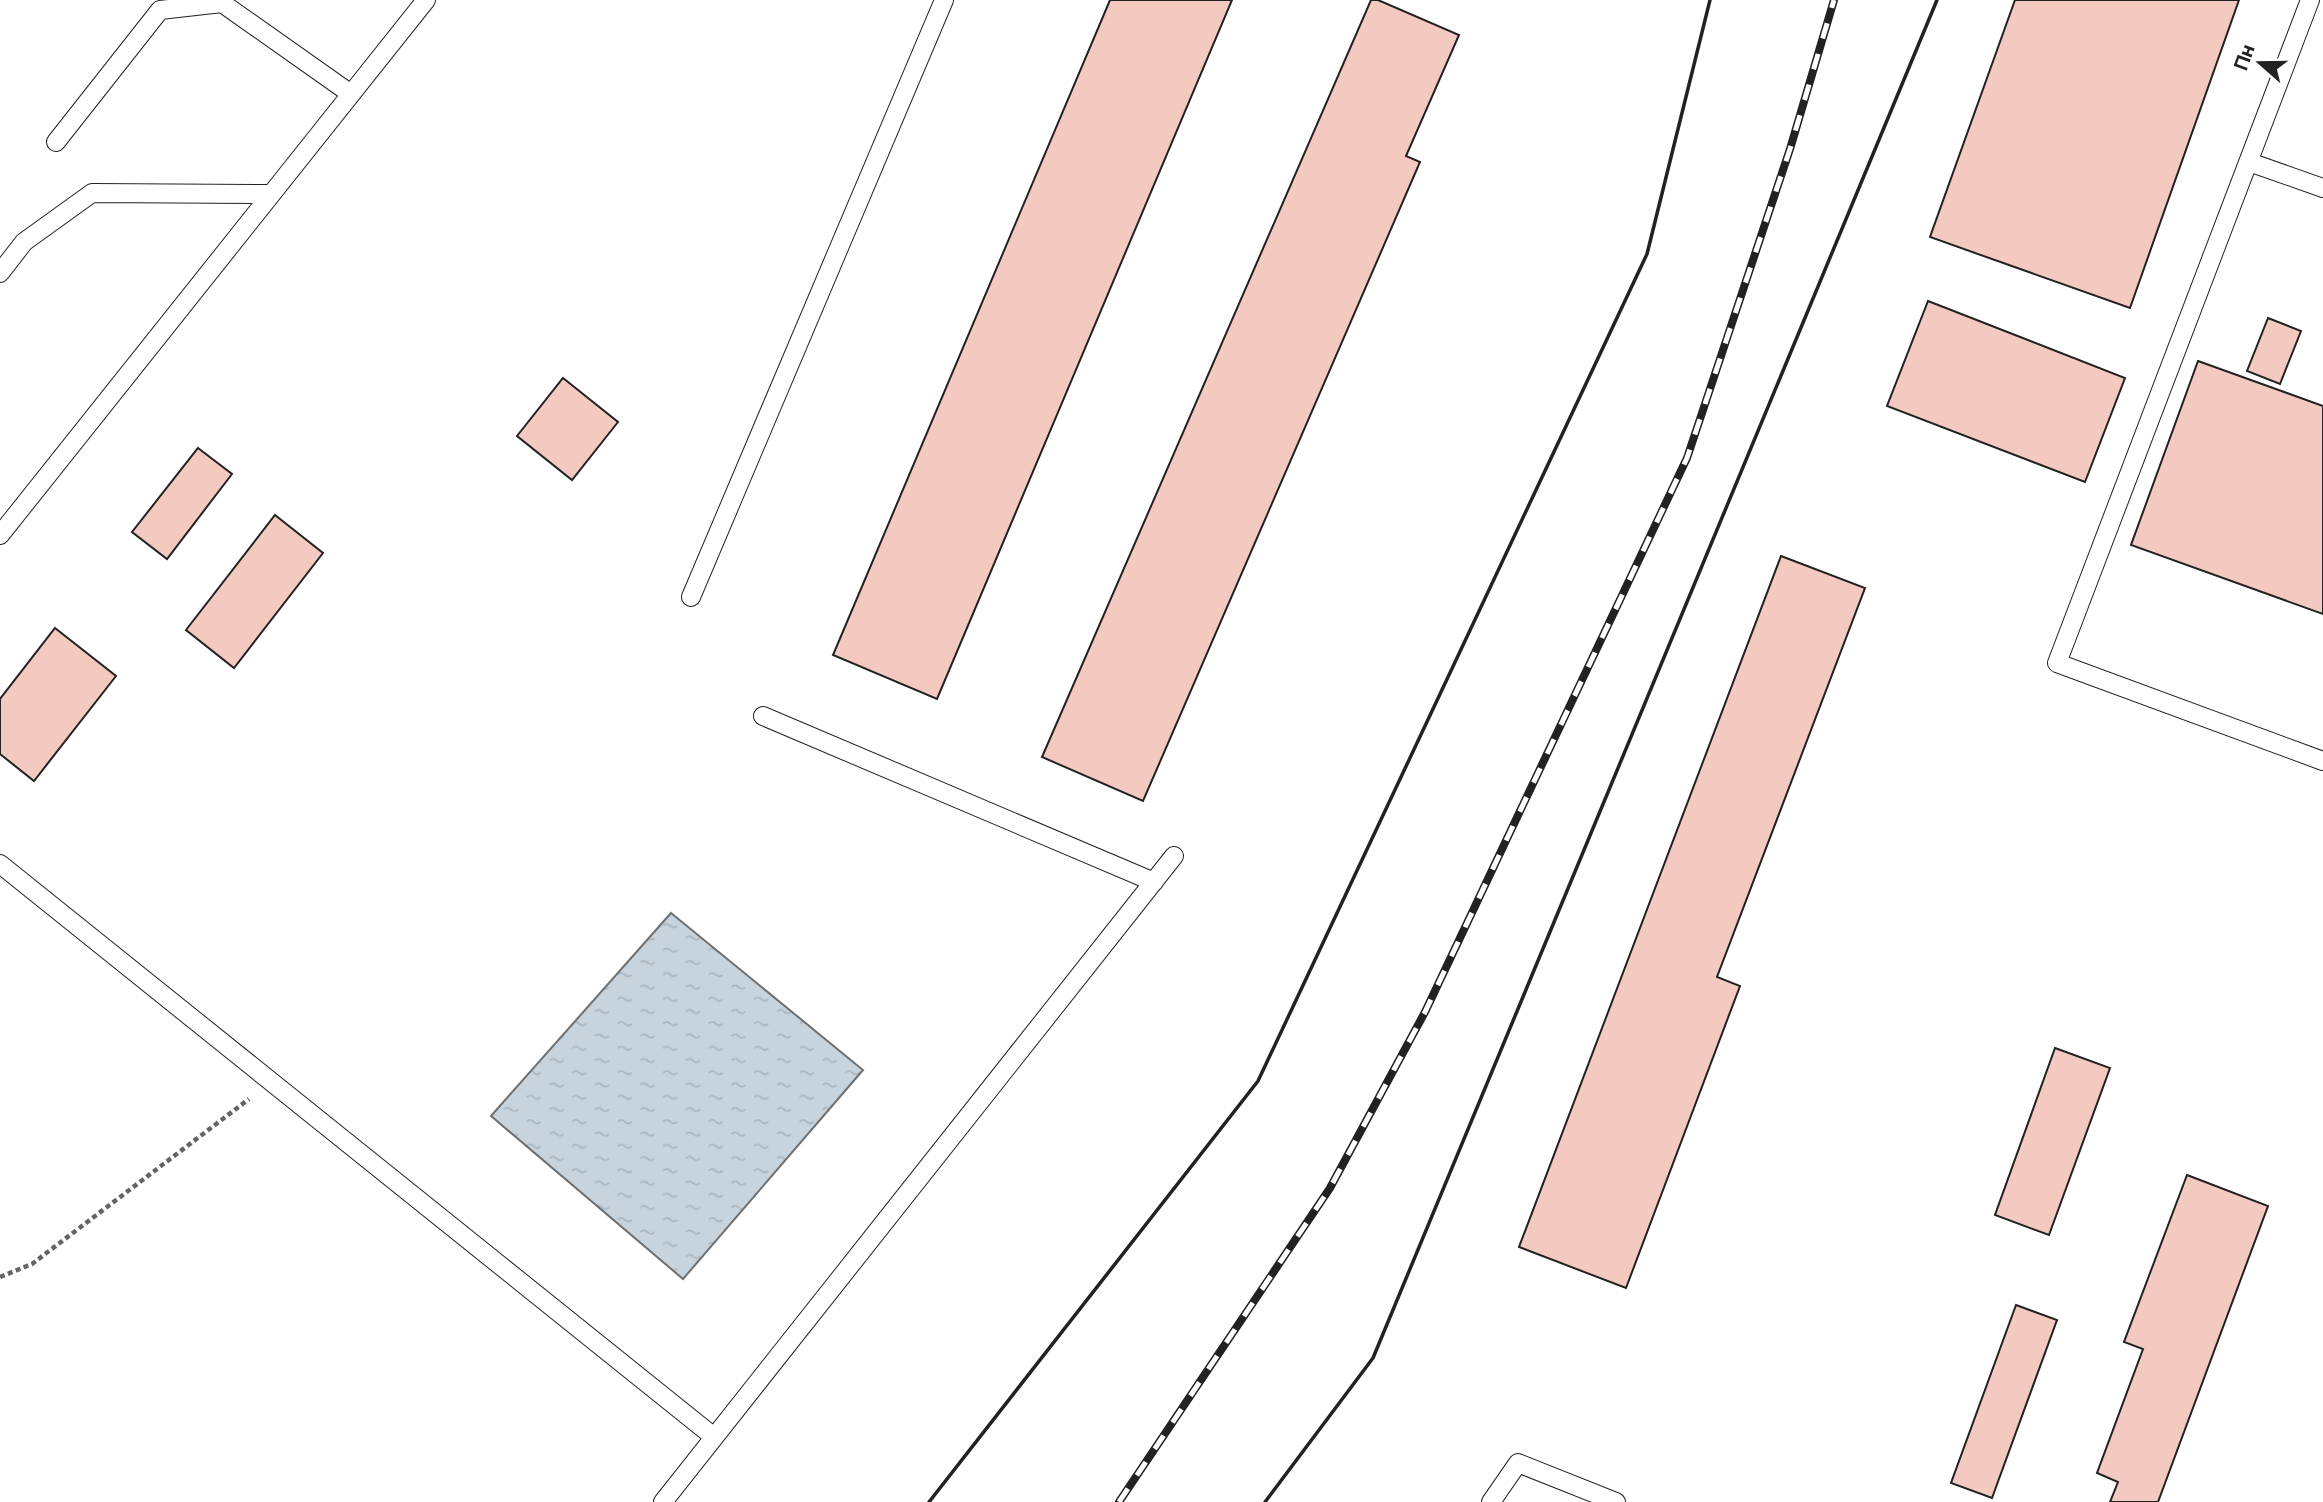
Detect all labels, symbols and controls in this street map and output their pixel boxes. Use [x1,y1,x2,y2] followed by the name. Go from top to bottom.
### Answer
[2225,28,2295,98] north arrow
[2229,41,2260,74] text: Пн

